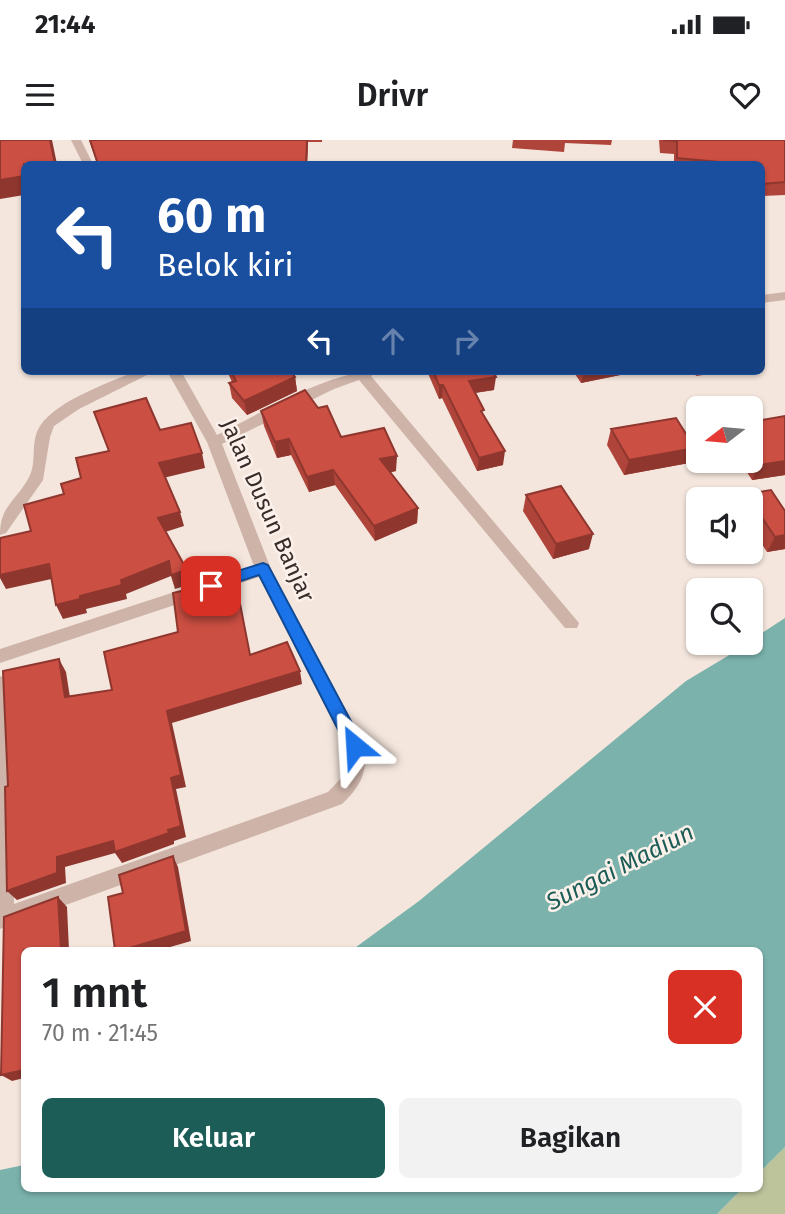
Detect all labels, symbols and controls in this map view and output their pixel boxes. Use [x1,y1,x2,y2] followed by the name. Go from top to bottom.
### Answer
[35,9,95,40] text: 21:44
[21,76,59,114] icon: menu
[357,76,428,114] text: Drivr
[726,76,764,114] icon: heart
[157,186,266,245] text: 60 m
[42,189,133,280] icon: left
[157,246,293,284] text: Belok kiri
[301,322,339,360] icon: left
[374,322,412,360] icon: ahead
[447,322,485,360] icon: right
[686,396,763,472] north arrow
[686,396,763,655] map controls
[215,414,321,606] street label: Jalan Dusun Banjar
[686,487,763,564] button: sound
[181,556,241,616] pin
[192,567,230,605] icon: arrive
[686,578,763,655] button: search
[318,709,392,783] position arrow
[541,818,698,917] water label: Sungai Madiun
[42,968,147,1018] text: 1 mnt
[668,970,742,1044] button: close
[42,1019,158,1047] text: 70 m · 21:45
[42,1098,385,1178] button: Keluar
[399,1098,742,1178] button: Bagikan

